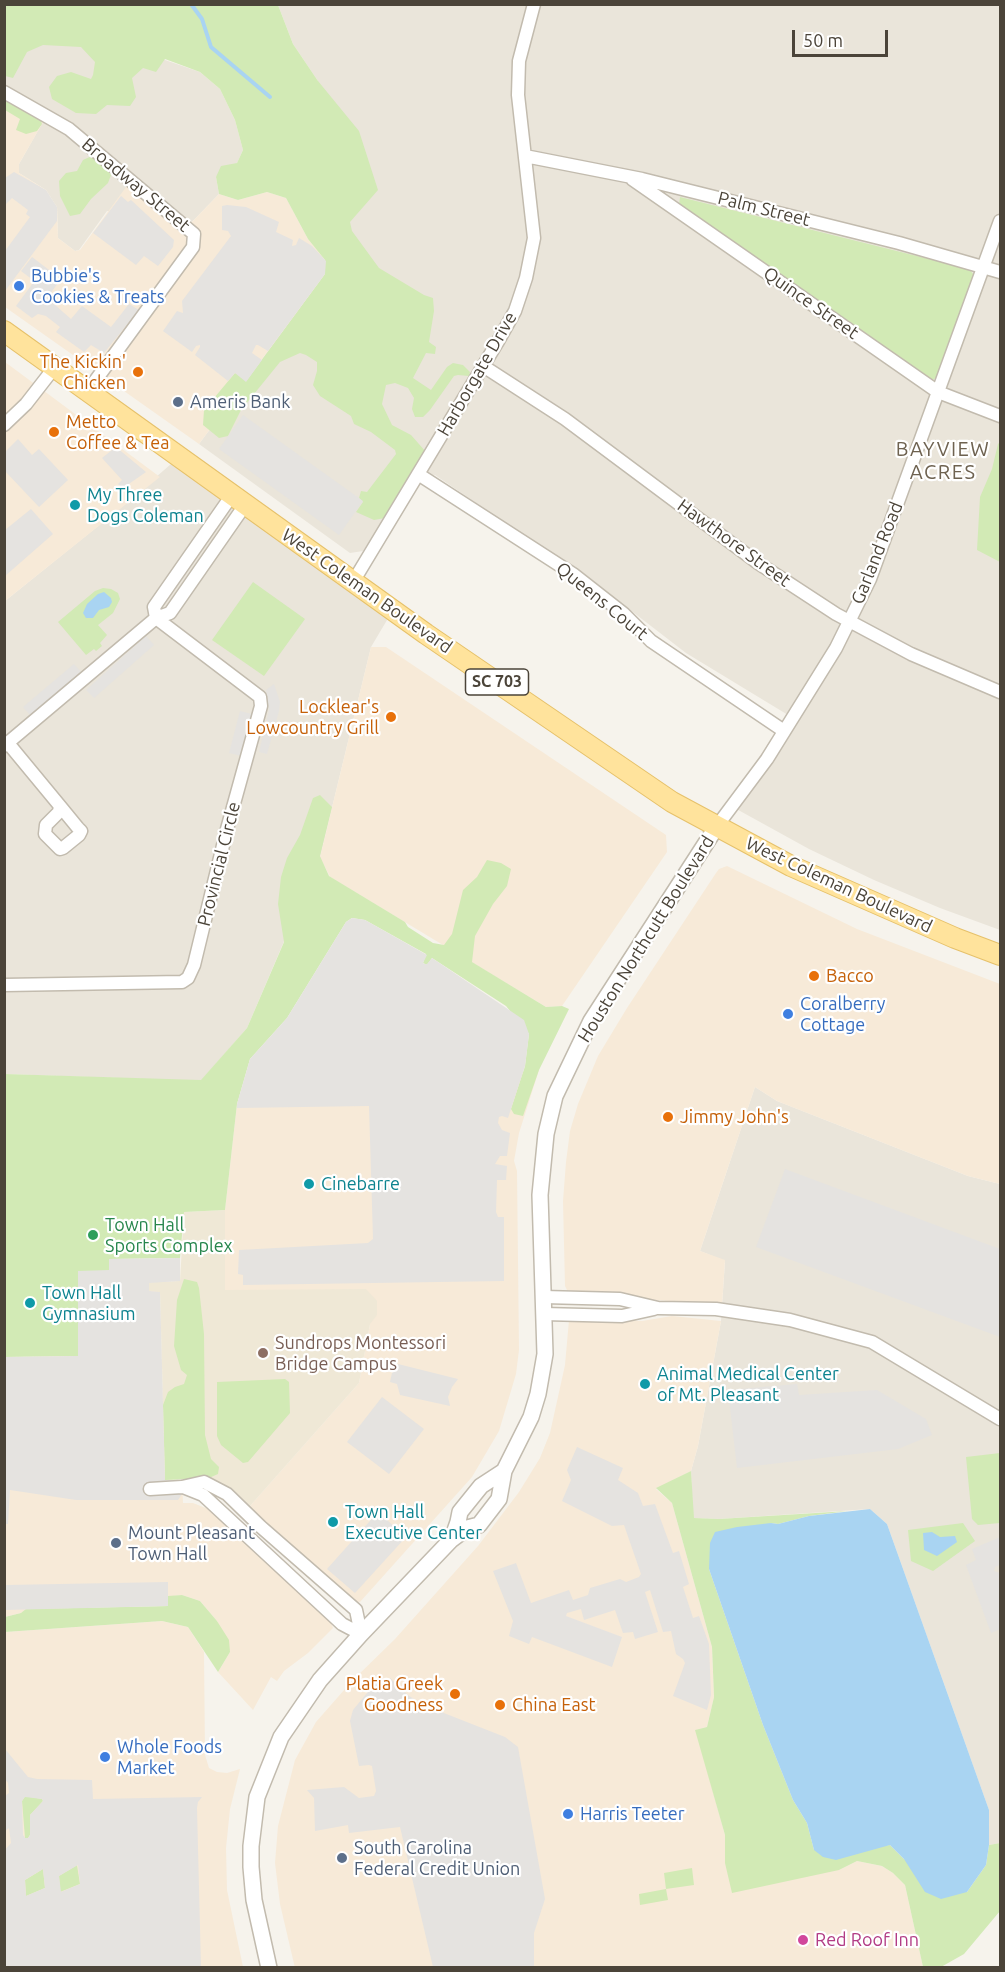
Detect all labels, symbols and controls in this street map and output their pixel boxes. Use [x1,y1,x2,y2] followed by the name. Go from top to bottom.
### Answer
[795,18,891,56] scale bar
[803,30,843,50] text: 50 m
[77,133,195,237] street label: Broadway Street
[716,187,812,231] street label: Palm Street
[759,262,863,344] street label: Quince Street
[31,265,165,308] place label: Bubbie's Cookies & Treats
[12,279,26,293] marker: Bubbie's Cookies & Treats
[433,308,521,440] street label: Harborgate Drive
[40,351,126,394] place label: The Kickin' Chicken
[131,365,145,379] marker: The Kickin' Chicken
[190,391,290,413] place label: Ameris Bank
[171,395,185,409] marker: Ameris Bank
[66,411,169,454] place label: Metto Coffee & Tea
[47,425,61,439] marker: Metto Coffee & Tea
[896,437,990,484] district label: BAYVIEW ACRES
[87,484,204,526] place label: My Three Dogs Coleman
[673,495,795,591] street label: Hawthore Street
[68,498,82,512] marker: My Three Dogs Coleman
[847,499,907,607] street label: Garland Road
[278,524,456,658] street label: West Coleman Boulevard
[552,557,652,645] street label: Queens Court
[466,669,528,695] road number: SC 703
[246,696,379,738] place label: Locklear's Lowcountry Grill
[384,710,398,724] marker: Locklear's Lowcountry Grill
[193,799,245,929] street label: Provincial Circle
[573,832,719,1046] street label: Houston Northcutt Boulevard
[742,832,936,938] street label: West Coleman Boulevard
[826,965,874,987] place label: Bacco
[807,969,821,983] marker: Bacco
[800,993,885,1036] place label: Coralberry Cottage
[781,1007,795,1021] marker: Coralberry Cottage
[680,1106,789,1128] place label: Jimmy John's
[661,1110,675,1124] marker: Jimmy John's
[321,1173,400,1195] place label: Cinebarre
[302,1177,316,1191] marker: Cinebarre
[105,1214,233,1256] place label: Town Hall Sports Complex
[86,1228,100,1242] marker: Town Hall Sports Complex
[42,1282,136,1324] place label: Town Hall Gymnasium
[23,1296,37,1310] marker: Town Hall Gymnasium
[275,1332,446,1374] place label: Sundrops Montessori Bridge Campus
[256,1346,270,1360] marker: Sundrops Montessori Bridge Campus
[657,1363,839,1406] place label: Animal Medical Center of Mt. Pleasant
[638,1377,652,1391] marker: Animal Medical Center of Mt. Pleasant
[345,1501,482,1544] place label: Town Hall Executive Center
[326,1515,340,1529] marker: Town Hall Executive Center
[128,1522,255,1564] place label: Mount Pleasant Town Hall
[109,1536,123,1550] marker: Mount Pleasant Town Hall
[346,1673,443,1716] place label: Platia Greek Goodness
[448,1687,462,1701] marker: Platia Greek Goodness
[512,1694,596,1716] place label: China East
[493,1698,507,1712] marker: China East
[117,1736,222,1778] place label: Whole Foods Market
[98,1750,112,1764] marker: Whole Foods Market
[580,1803,685,1825] place label: Harris Teeter
[561,1807,575,1821] marker: Harris Teeter
[354,1837,520,1880] place label: South Carolina Federal Credit Union
[335,1851,349,1865] marker: South Carolina Federal Credit Union
[815,1929,919,1951] place label: Red Roof Inn
[796,1933,810,1947] marker: Red Roof Inn

